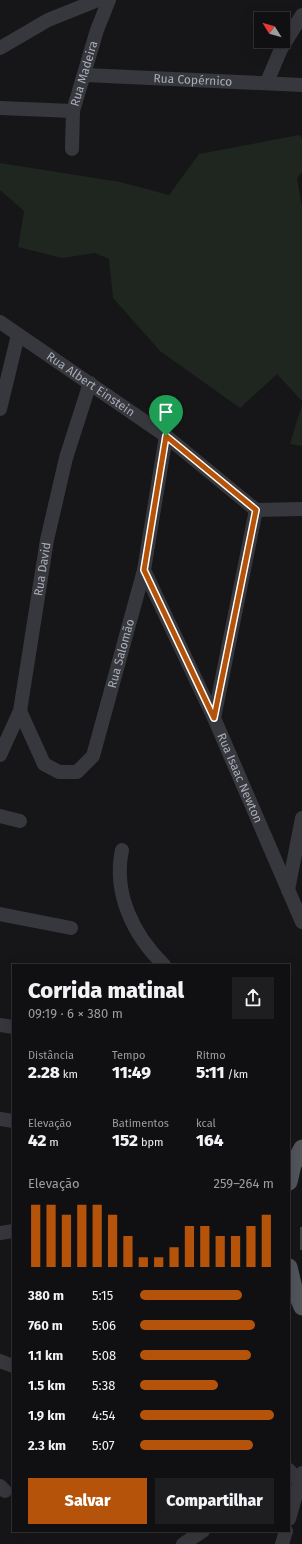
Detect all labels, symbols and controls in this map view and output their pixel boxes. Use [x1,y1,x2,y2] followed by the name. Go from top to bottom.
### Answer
[254,12,290,48] north arrow
[254,12,290,48] map controls
[68,39,100,108] street label: Rua Madeira
[153,71,233,89] street label: Rua Copérnico
[44,349,137,419] street label: Rua Albert Einstein
[149,395,183,436] pin
[155,401,177,423] icon: arrive
[31,541,54,597] street label: Rua David
[105,617,137,690] street label: Rua Salomão
[214,731,265,825] street label: Rua Isaac Newton
[28,977,184,1004] text: Corrida matinal
[232,977,274,1019] button: share
[28,1006,123,1021] text: 09:19 · 6 × 380 m
[28,1049,74,1062] text: Distância
[112,1049,145,1062] text: Tempo
[196,1049,226,1062] text: Ritmo
[28,1062,60,1083] text: 2.28
[112,1062,151,1083] text: 11:49
[196,1062,225,1083] text: 5:11
[60,1068,78,1081] text: km
[225,1068,248,1081] text: /km
[28,1117,72,1130] text: Elevação
[112,1117,169,1130] text: Batimentos
[196,1117,216,1130] text: kcal
[28,1130,46,1151] text: 42
[112,1130,138,1151] text: 152
[196,1130,224,1151] text: 164
[46,1136,59,1149] text: m
[138,1136,163,1149] text: bpm
[28,1176,80,1191] text: Elevação
[214,1176,274,1191] text: 259–264 m
[28,1288,64,1303] text: 380 m
[92,1288,113,1303] text: 5:15
[28,1318,63,1333] text: 760 m
[92,1318,116,1333] text: 5:06
[28,1348,63,1363] text: 1.1 km
[92,1348,116,1363] text: 5:08
[28,1378,66,1393] text: 1.5 km
[92,1378,115,1393] text: 5:38
[28,1408,65,1423] text: 1.9 km
[92,1408,116,1423] text: 4:54
[28,1438,66,1453] text: 2.3 km
[92,1438,114,1453] text: 5:07
[28,1478,147,1524] button: Salvar
[155,1478,274,1524] button: Compartilhar

